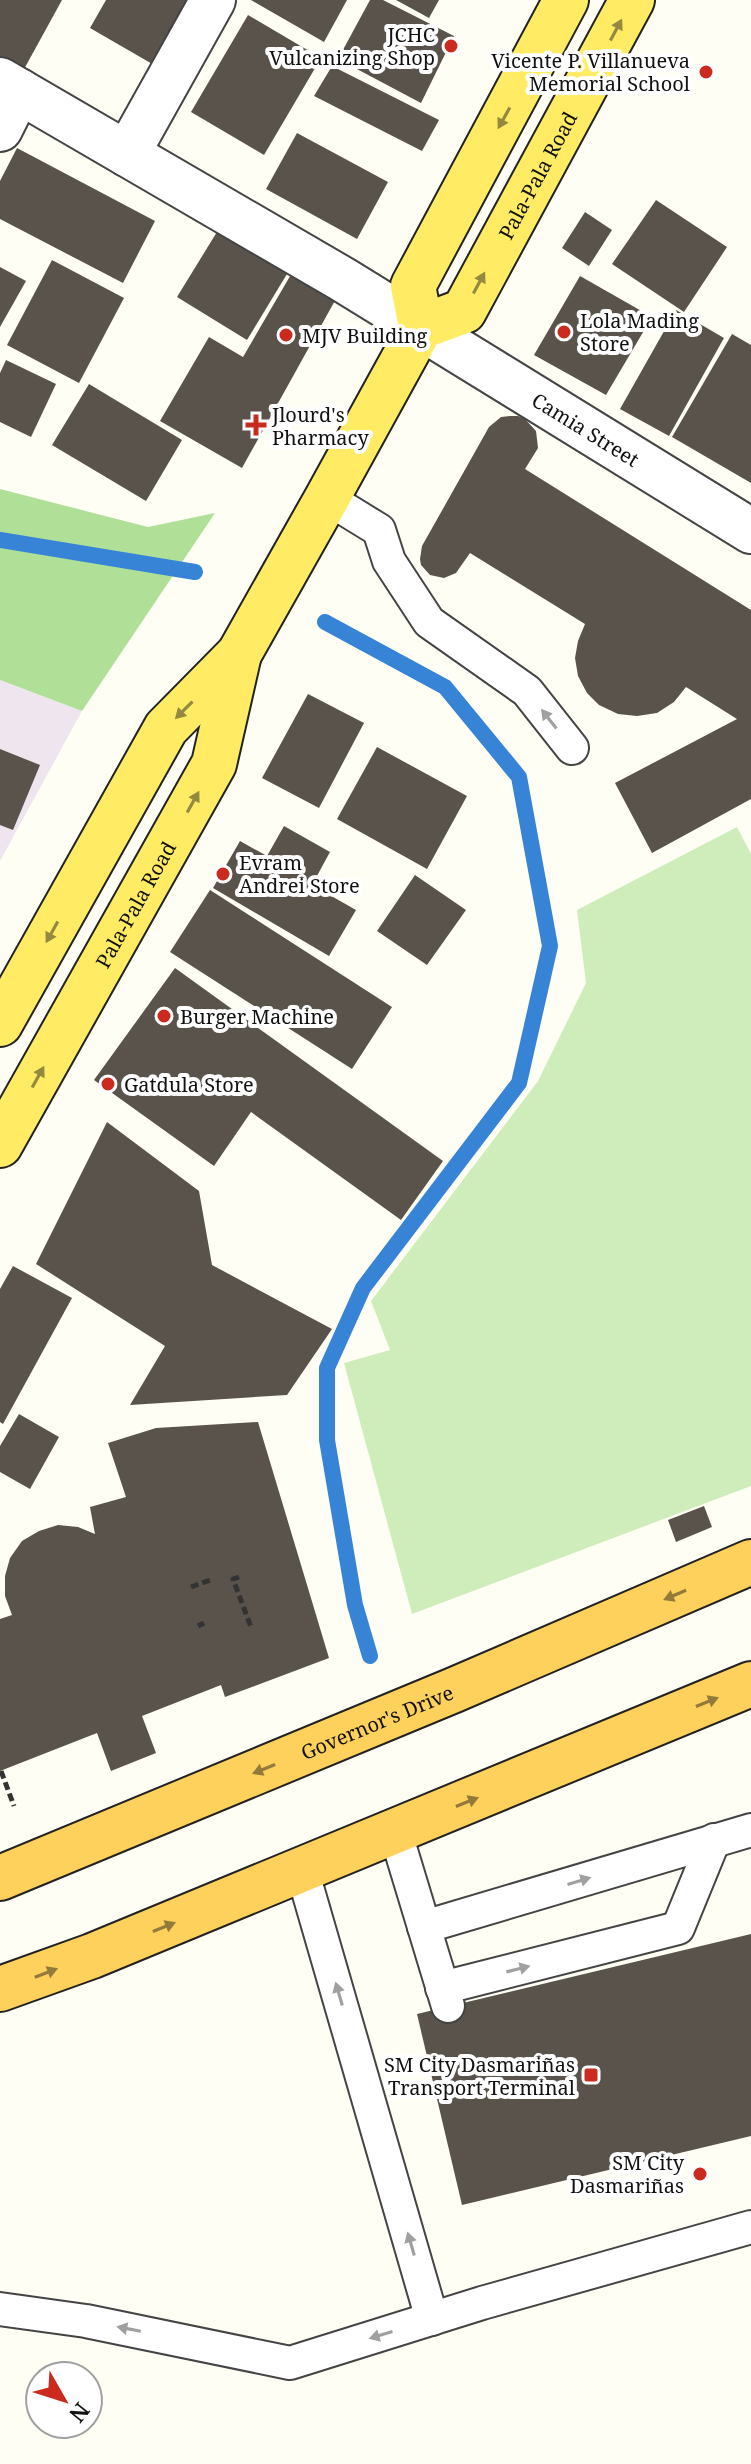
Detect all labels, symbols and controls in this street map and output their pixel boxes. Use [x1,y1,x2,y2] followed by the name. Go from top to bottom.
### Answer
[610,18,623,41] one-way arrow
[269,21,435,71] place label: JCHC Vulcanizing Shop
[442,37,460,55] marker: JCHC Vulcanizing Shop
[491,47,690,97] place label: Vicente P. Villanueva Memorial School
[697,63,715,81] marker: Vicente P. Villanueva Memorial School
[492,107,583,244] street label: Pala-Pala Road
[497,107,510,130] one-way arrow
[472,272,486,294] one-way arrow
[580,307,699,357] place label: Lola Mading Store
[302,322,428,349] place label: MJV Building
[555,323,573,341] marker: Lola Mading Store
[277,326,295,344] marker: MJV Building
[527,386,644,472] street label: Camia Street
[271,401,369,451] place label: Jlourd's Pharmacy
[247,416,265,434] marker: Jlourd's Pharmacy
[176,700,194,719] one-way arrow
[541,709,558,729] one-way arrow
[187,790,200,813] one-way arrow
[89,836,182,973] street label: Pala-Pala Road
[239,849,360,899] place label: Evram Andrei Store
[214,865,232,883] marker: Evram Andrei Store
[45,921,59,943] one-way arrow
[180,1003,334,1030] place label: Burger Machine
[155,1007,173,1025] marker: Burger Machine
[31,1066,45,1088] one-way arrow
[124,1071,254,1098] place label: Gatdula Store
[99,1075,117,1093] marker: Gatdula Store
[663,1588,686,1601] one-way arrow
[297,1678,457,1766] street label: Governor's Drive
[695,1696,719,1709] one-way arrow
[252,1763,276,1776] one-way arrow
[455,1795,479,1808] one-way arrow
[567,1874,591,1887] one-way arrow
[152,1920,176,1933] one-way arrow
[505,1962,530,1974] one-way arrow
[34,1966,58,1979] one-way arrow
[332,1982,344,2007] one-way arrow
[384,2051,575,2101] place label: SM City Dasmariñas Transport Terminal
[582,2066,600,2084] marker: SM City Dasmariñas Transport Terminal
[570,2149,685,2199] place label: SM City Dasmariñas
[691,2165,709,2183] marker: SM City Dasmariñas
[404,2231,416,2256] one-way arrow
[116,2322,141,2335] one-way arrow
[368,2329,392,2342] one-way arrow
[24,2360,104,2440] north arrow
[63,2397,97,2429] text: N

